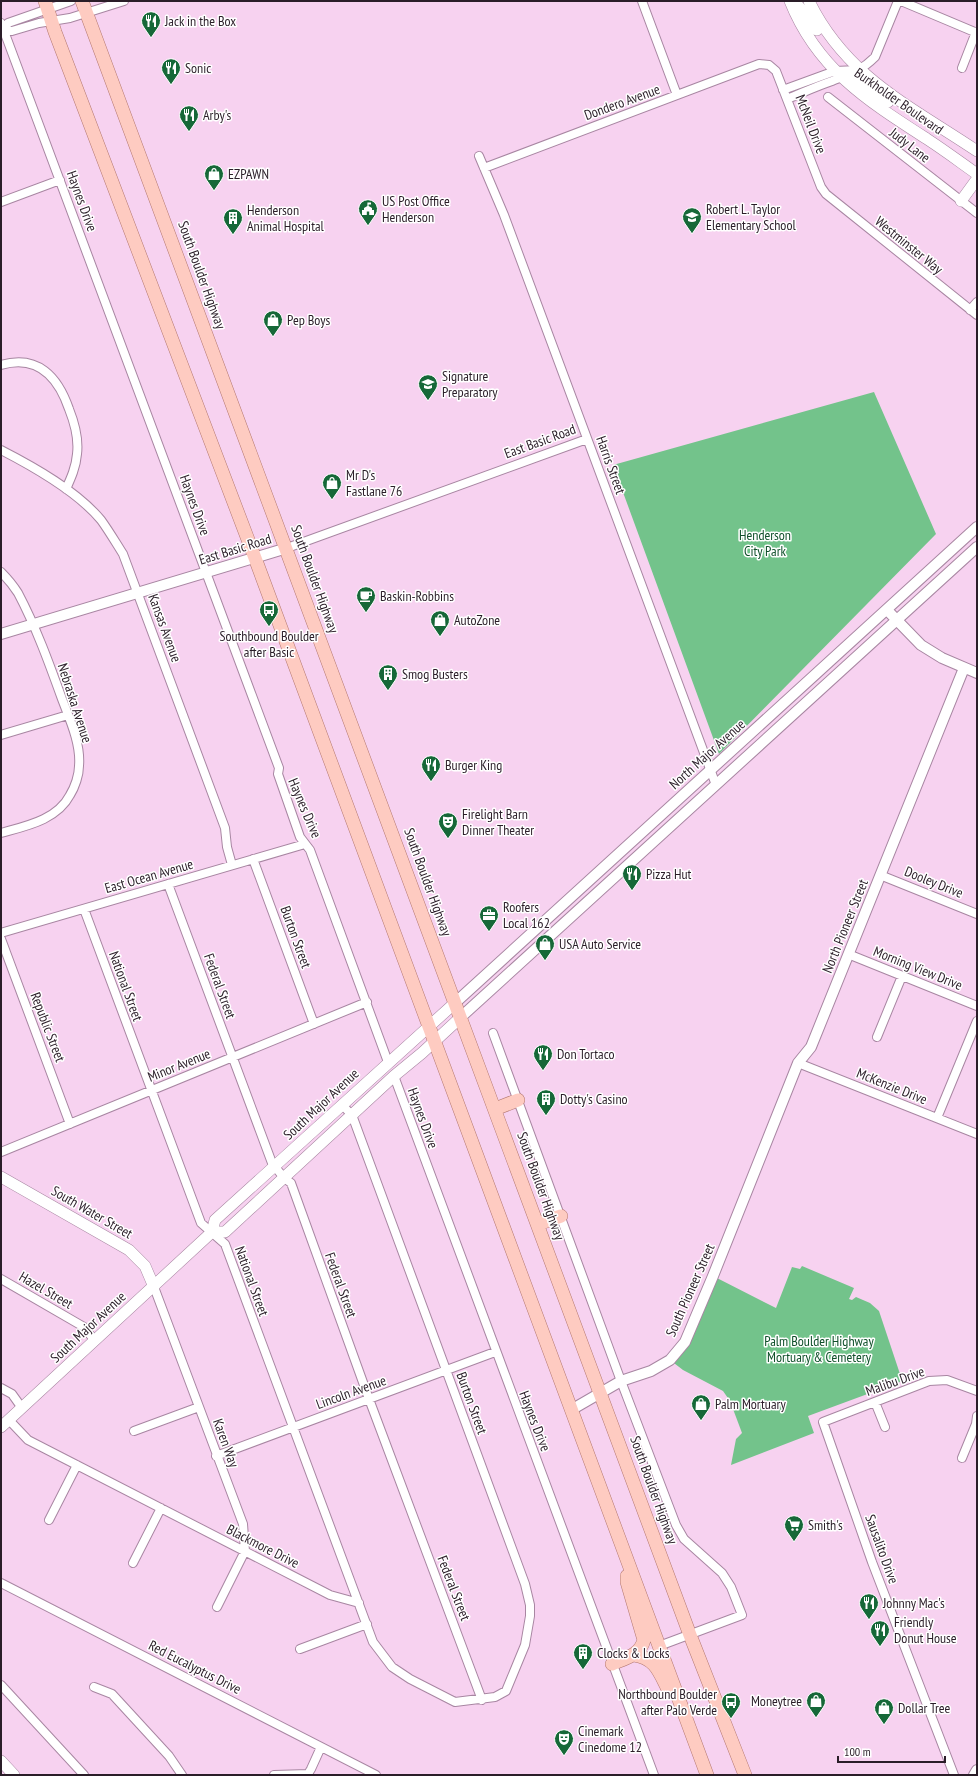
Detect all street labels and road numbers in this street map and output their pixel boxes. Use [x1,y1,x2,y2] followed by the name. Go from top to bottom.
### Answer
[851,64,947,138] street label: Burkholder Boulevard
[582,80,663,124] street label: Dondero Avenue
[792,92,831,156] street label: McNeil Drive
[885,123,934,167] street label: Judy Lane
[63,168,101,234] street label: Haynes Drive
[871,212,947,278] street label: Westminster Way
[174,219,230,332] street label: South Boulder Highway
[502,420,578,462] street label: East Basic Road
[592,433,630,497] street label: Harris Street
[176,472,214,538] street label: Haynes Drive
[287,523,343,636] street label: South Boulder Highway
[197,529,273,569] street label: East Basic Road
[144,591,186,665] street label: Kansas Avenue
[54,661,96,745] street label: Nebraska Avenue
[665,715,749,793] street label: North Major Avenue
[284,775,326,841] street label: Haynes Drive
[400,826,456,939] street label: South Boulder Highway
[103,855,195,897] street label: East Ocean Avenue
[902,862,966,902] street label: Dooley Drive
[818,876,872,976] street label: North Pioneer Street
[276,904,316,971] street label: Burton Street
[871,942,965,994] street label: Morning View Drive
[105,949,147,1024] street label: National Street
[200,951,240,1021] street label: Federal Street
[26,990,70,1065] street label: Republic Street
[145,1044,213,1086] street label: Minor Avenue
[280,1064,363,1143] street label: South Major Avenue
[854,1064,930,1108] street label: McKenzie Drive
[404,1085,442,1151] street label: Haynes Drive
[513,1130,569,1243] street label: South Boulder Highway
[48,1182,136,1243] street label: South Water Street
[661,1241,719,1339] street label: South Pioneer Street
[231,1244,273,1319] street label: National Street
[321,1250,361,1320] street label: Federal Street
[16,1267,76,1313] street label: Hazel Street
[47,1287,130,1366] street label: South Major Avenue
[863,1362,927,1400] street label: Malibu Drive
[452,1370,492,1437] street label: Burton Street
[314,1371,389,1413] street label: Lincoln Avenue
[515,1388,555,1454] street label: Haynes Drive
[209,1416,243,1471] street label: Karen Way
[626,1434,682,1547] street label: South Boulder Highway
[861,1512,903,1586] street label: Sausalito Drive
[224,1520,302,1572] street label: Blackmore Drive
[433,1553,475,1623] street label: Federal Street
[146,1636,244,1698] street label: Red Eucalyptus Drive

